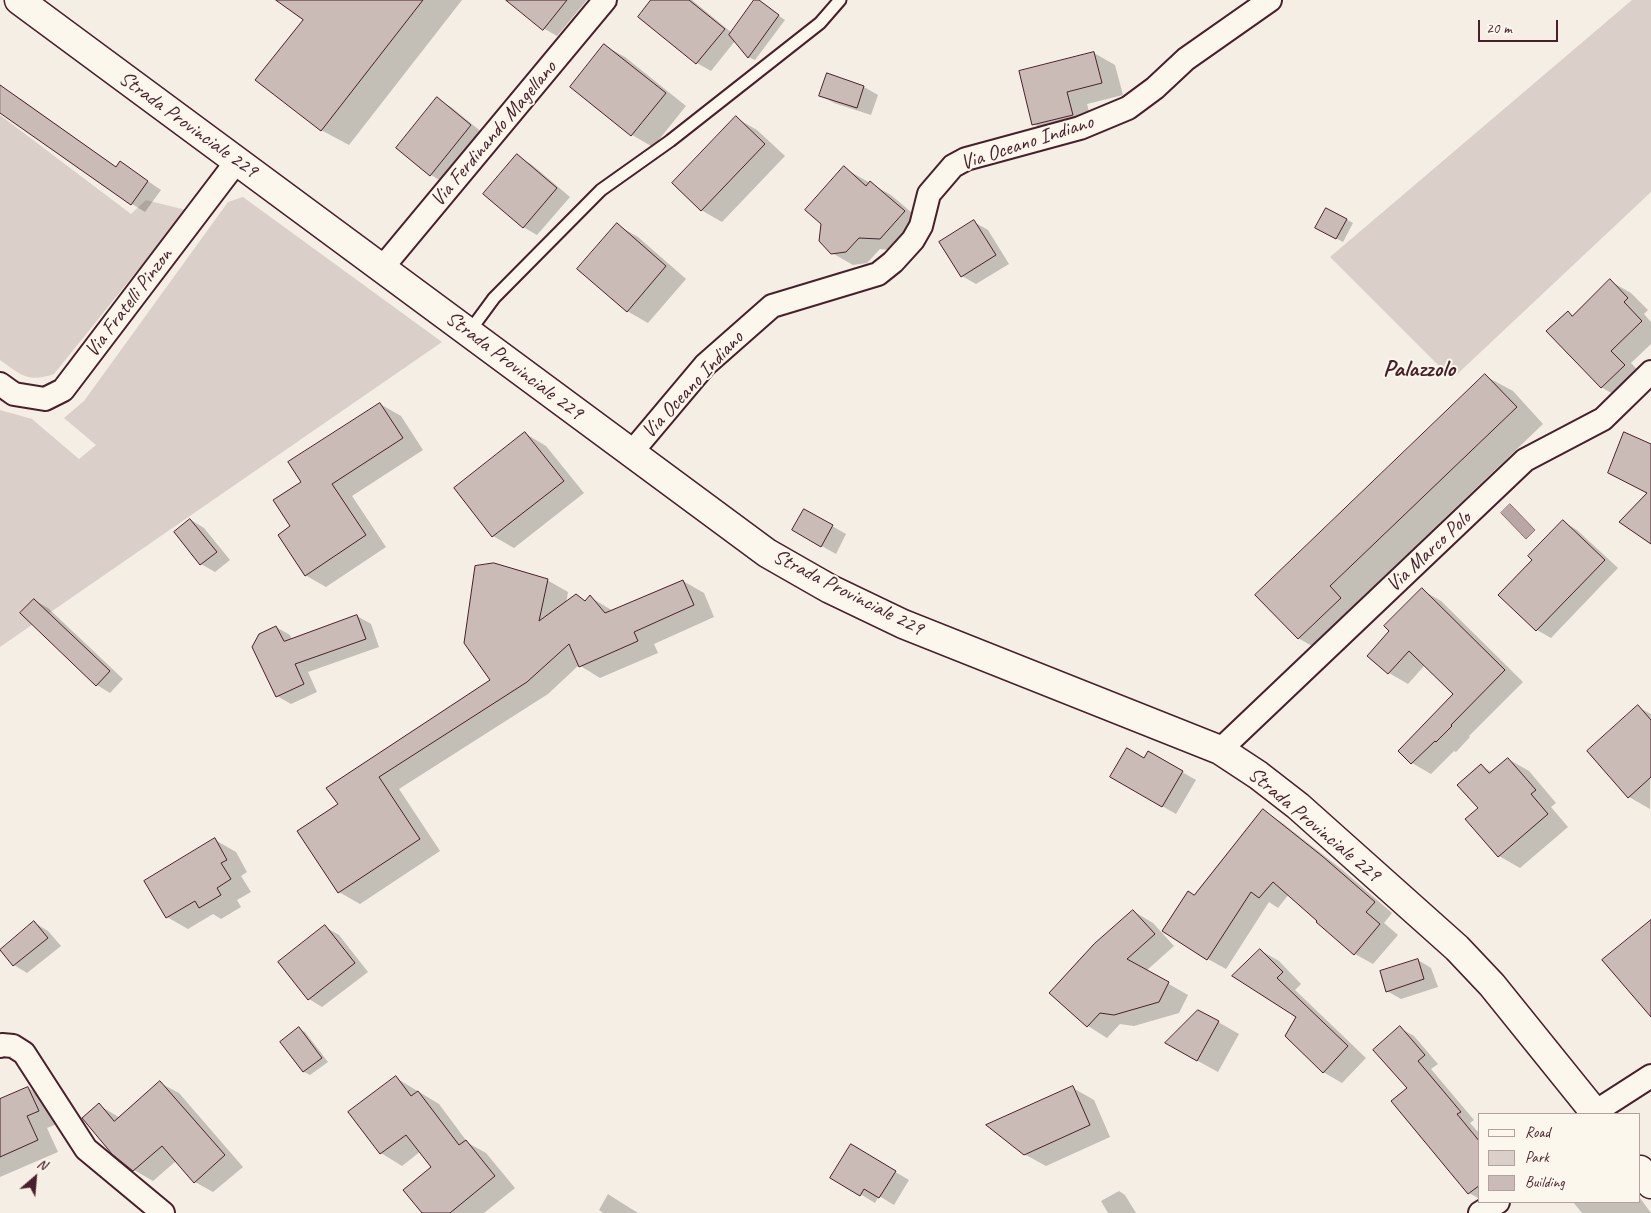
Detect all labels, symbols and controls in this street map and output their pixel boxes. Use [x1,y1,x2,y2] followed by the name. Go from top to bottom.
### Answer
[1481,10,1561,42] scale bar
[1486,19,1512,38] text: 20 m
[426,56,562,212] street label: Via Ferdinando Magellano
[114,66,262,184] street label: Strada Provinciale 229
[958,110,1096,176] street label: Via Oceano Indiano
[80,243,178,363] street label: Via Fratelli Pinzon
[440,306,588,426] street label: Strada Provinciale 229
[637,326,749,444] street label: Via Oceano Indiano
[1383,356,1455,384] district label: Palazzolo
[1381,506,1477,598] street label: Via Marco Polo
[769,544,927,642] street label: Strada Provinciale 229
[1243,762,1385,888] street label: Strada Provinciale 229
[1478,1113,1641,1203] legend
[1525,1123,1550,1142] text: Road
[1525,1148,1549,1167] text: Park
[10,1153,60,1203] north arrow
[34,1155,50,1174] text: N
[1525,1173,1564,1192] text: Building

